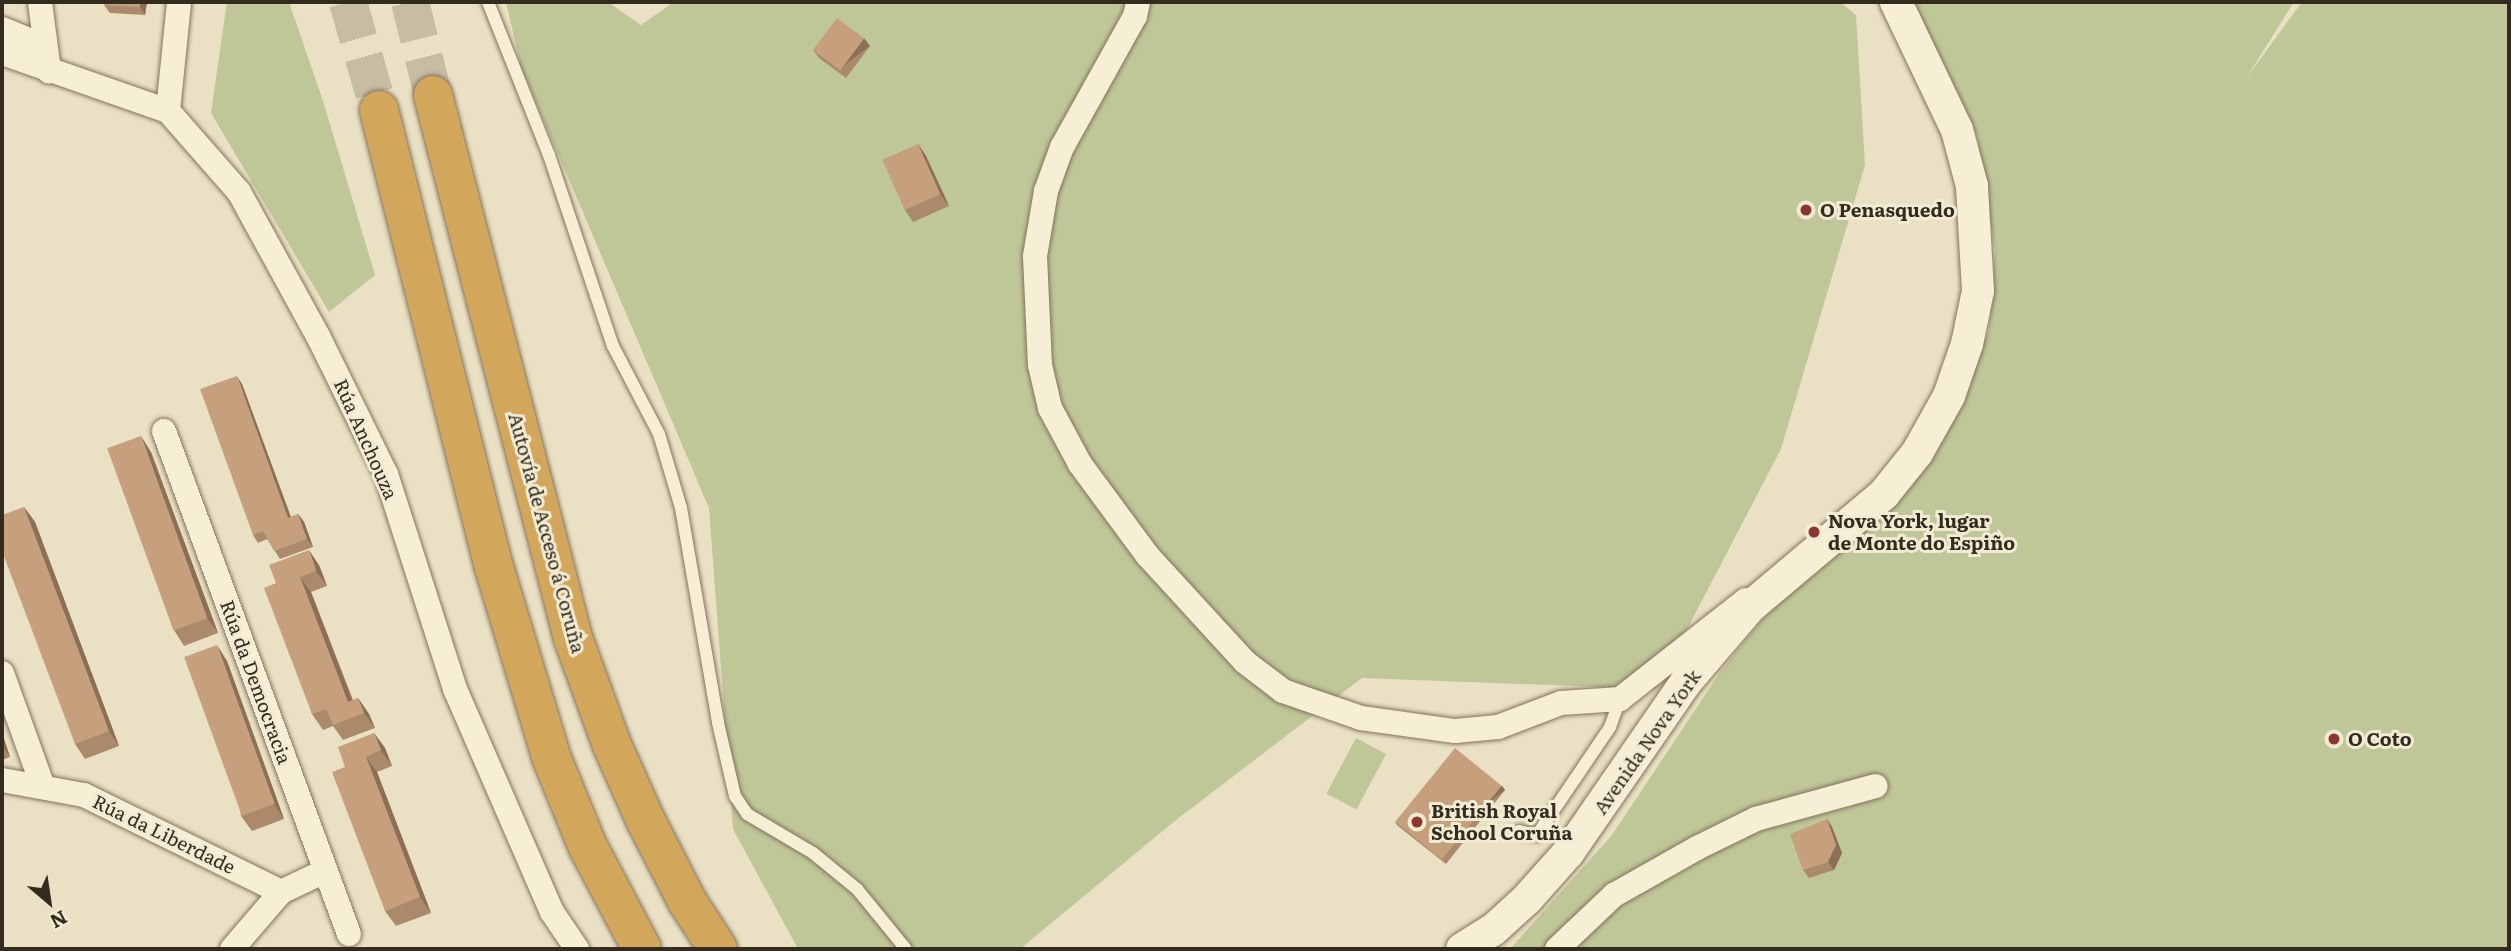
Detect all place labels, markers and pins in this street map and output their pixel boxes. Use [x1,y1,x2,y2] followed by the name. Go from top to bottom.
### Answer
[1820,199,1955,221] place label: O Penasquedo
[1798,202,1814,218] marker: O Penasquedo
[1828,510,2015,554] place label: Nova York, lugar de Monte do Espiño
[1806,524,1822,540] marker: Nova York, lugar de Monte do Espiño
[2348,728,2411,750] place label: O Coto
[2326,731,2342,747] marker: O Coto
[1431,800,1573,844] place label: British Royal School Coruña
[1409,814,1425,830] marker: British Royal School Coruña

